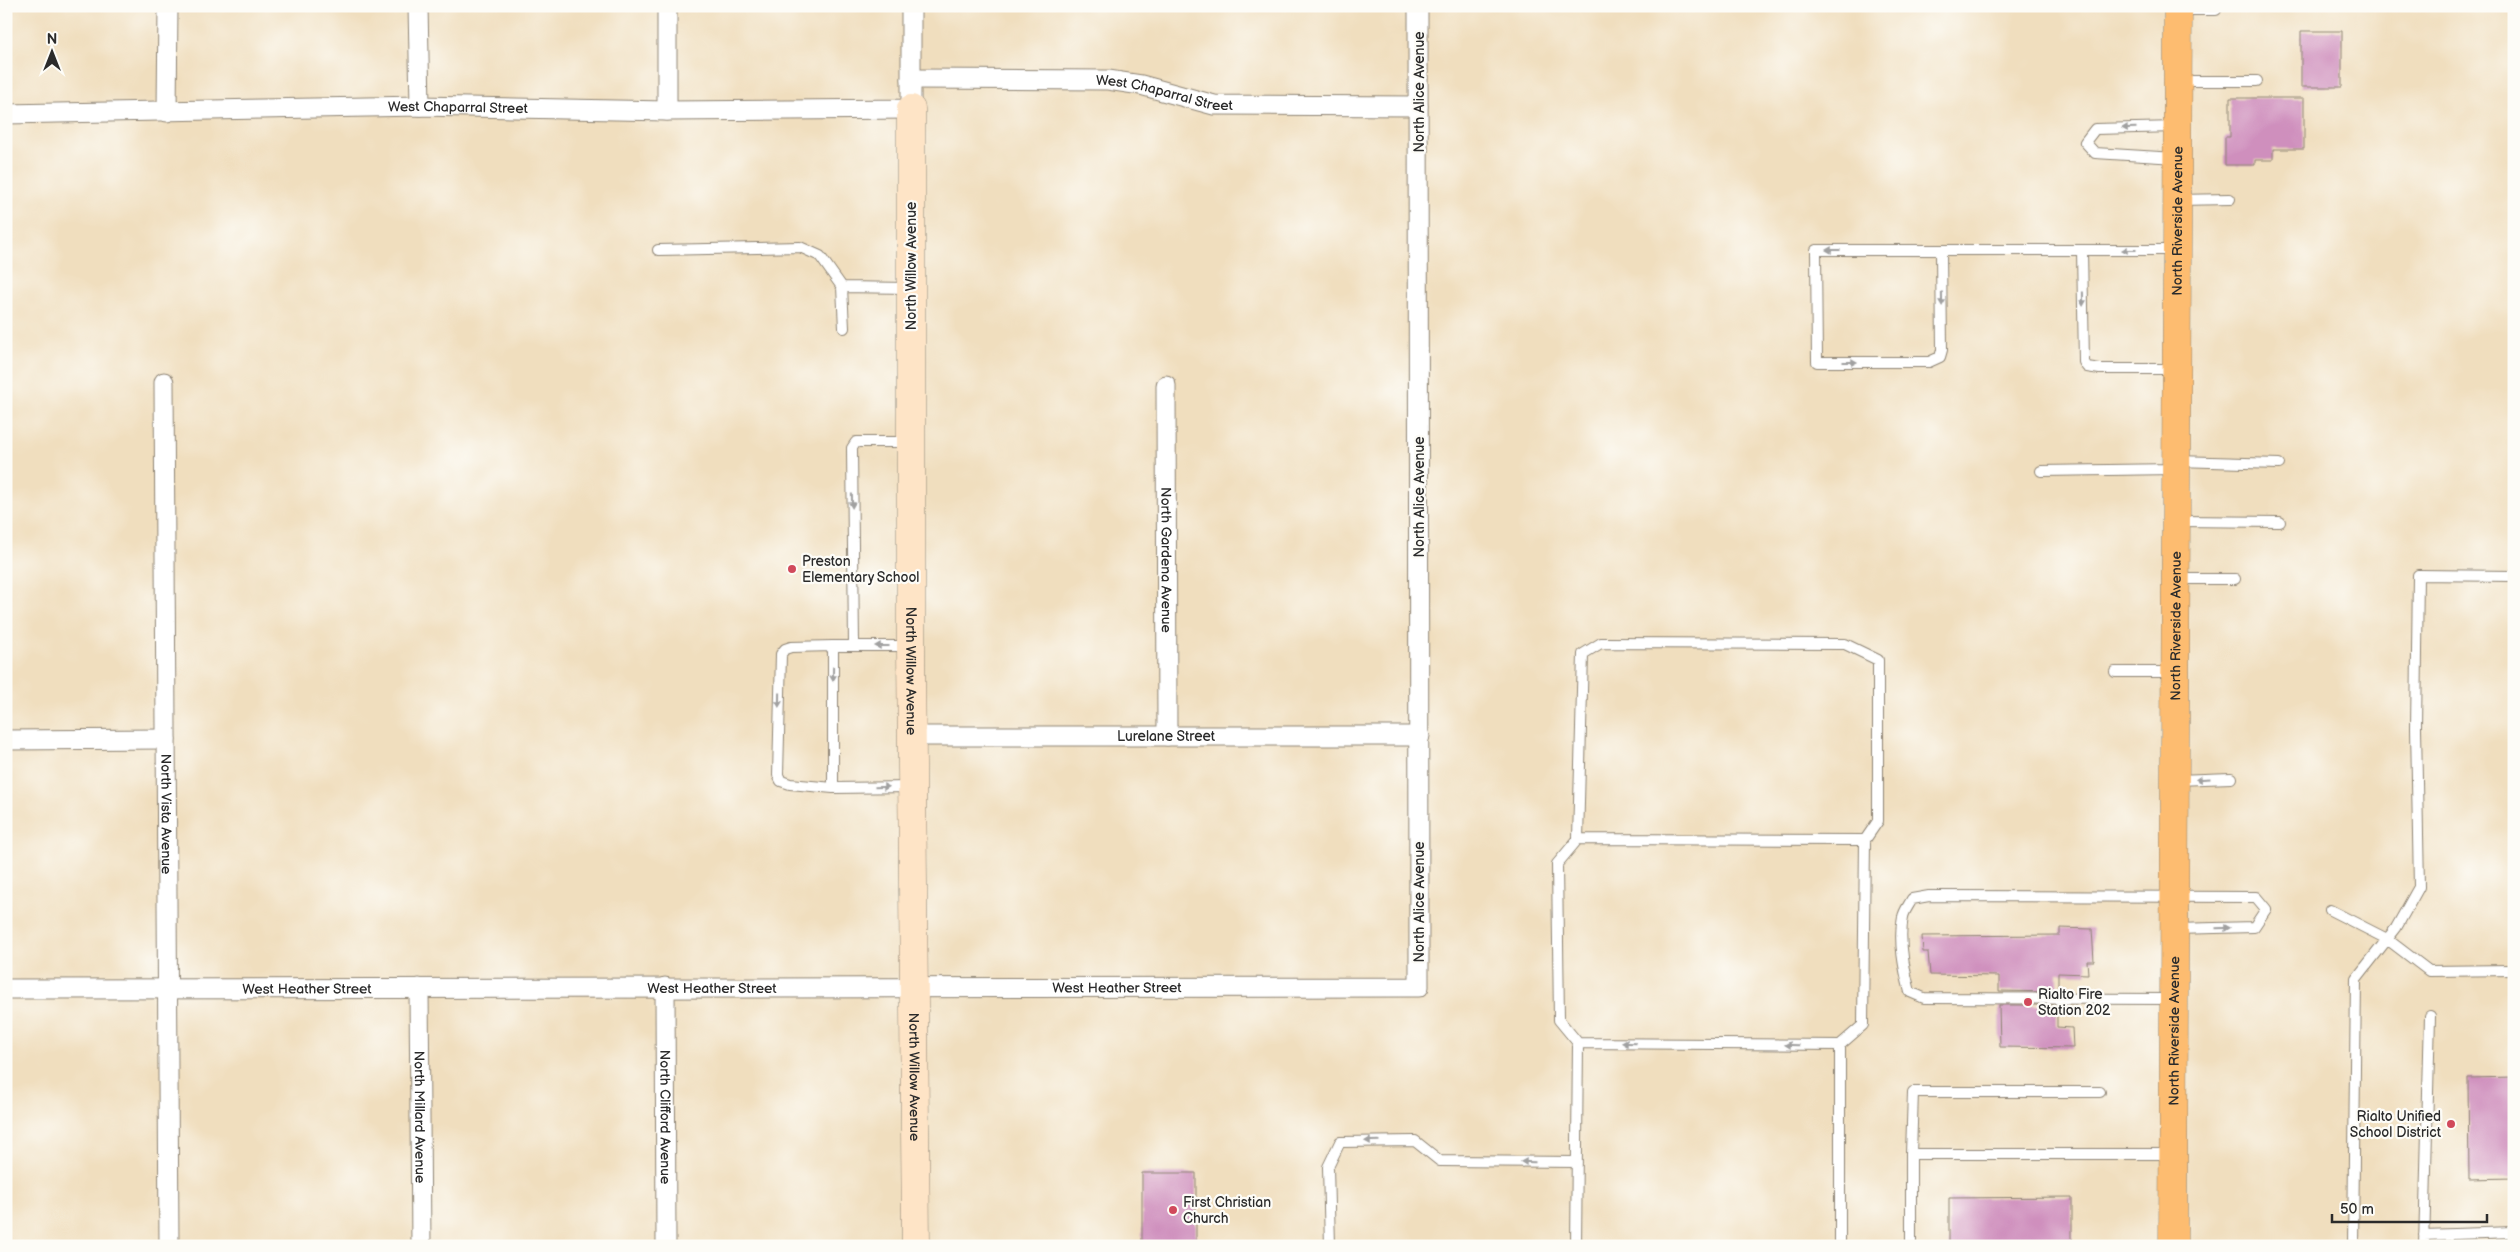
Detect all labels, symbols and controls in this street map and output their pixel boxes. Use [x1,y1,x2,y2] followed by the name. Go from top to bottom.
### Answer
[28,28,78,78] north arrow
[47,31,57,48] text: N
[1411,32,1428,152] street label: North Alice Avenue
[1096,72,1234,114] street label: West Chaparral Street
[388,98,529,117] street label: West Chaparral Street
[2121,124,2137,132] one-way arrow
[2169,146,2186,296] street label: North Riverside Avenue
[903,202,920,330] street label: North Willow Avenue
[1825,246,1841,254] one-way arrow
[2121,246,2137,254] one-way arrow
[1938,291,1946,307] one-way arrow
[2079,291,2087,307] one-way arrow
[1842,358,1858,366] one-way arrow
[1411,437,1428,557] street label: North Alice Avenue
[1157,487,1175,633] street label: North Gardena Avenue
[848,493,856,509] one-way arrow
[2167,551,2185,701] street label: North Riverside Avenue
[802,553,920,586] place label: Preston Elementary School
[786,563,798,575] marker: Preston Elementary School
[902,607,920,735] street label: North Willow Avenue
[874,642,890,650] one-way arrow
[829,666,837,682] one-way arrow
[775,692,783,708] one-way arrow
[1117,728,1216,745] street label: Lurelane Street
[157,754,175,874] street label: North Vista Avenue
[2195,775,2211,783] one-way arrow
[874,783,890,791] one-way arrow
[1411,842,1428,962] street label: North Alice Avenue
[2215,924,2231,932] one-way arrow
[2166,956,2183,1106] street label: North Riverside Avenue
[1052,979,1182,997] street label: West Heather Street
[242,980,372,998] street label: West Heather Street
[647,980,777,997] street label: West Heather Street
[2038,986,2111,1019] place label: Rialto Fire Station 202
[2022,996,2034,1008] marker: Rialto Fire Station 202
[905,1013,923,1141] street label: North Willow Avenue
[1621,1039,1637,1047] one-way arrow
[1783,1041,1799,1049] one-way arrow
[656,1050,674,1184] street label: North Clifford Avenue
[410,1051,429,1183] street label: North Millard Avenue
[2350,1108,2442,1141] place label: Rialto Unified School District
[2445,1118,2457,1130] marker: Rialto Unified School District
[1364,1138,1380,1146] one-way arrow
[1520,1158,1536,1166] one-way arrow
[2332,1192,2488,1224] scale bar
[1183,1194,1271,1227] place label: First Christian Church
[2340,1200,2374,1219] text: 50 m
[1167,1204,1179,1216] marker: First Christian Church

